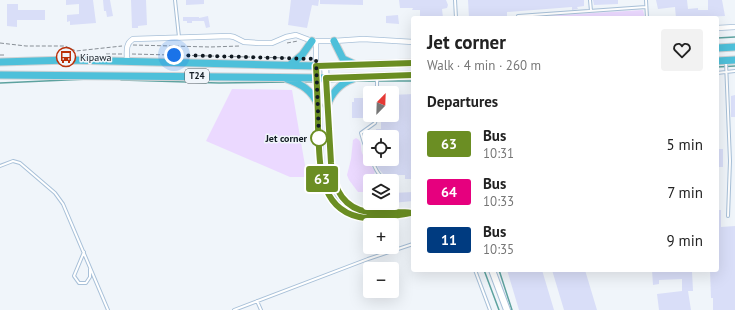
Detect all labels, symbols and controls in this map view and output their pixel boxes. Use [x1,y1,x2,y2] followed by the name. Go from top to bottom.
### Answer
[661,29,703,71] button: heart
[427,30,506,54] text: Jet corner
[164,45,184,65] your location
[55,46,77,68] bus stop icon: Kipawa
[80,51,111,64] place label: Kipawa
[427,57,541,74] text: Walk · 4 min · 260 m
[185,69,209,83] road number: T24
[363,86,399,122] north arrow
[363,86,399,298] map controls
[427,92,498,111] text: Departures
[483,126,506,145] text: Bus
[310,129,328,147] marker: Jet corner
[363,130,399,166] button: locate
[264,132,307,145] place label: Jet corner
[441,135,457,153] text: 63
[666,135,703,154] text: 5 min
[483,145,514,162] text: 10:31
[304,166,340,192] line badge: 63
[314,170,330,188] text: 63
[363,174,399,210] button: layers
[483,174,506,193] text: Bus
[441,183,457,201] text: 64
[667,183,703,202] text: 7 min
[483,193,514,210] text: 10:33
[363,218,399,254] button: +
[483,222,506,241] text: Bus
[441,231,457,249] text: 11
[666,231,703,250] text: 9 min
[483,241,514,258] text: 10:35
[363,262,399,298] button: −

